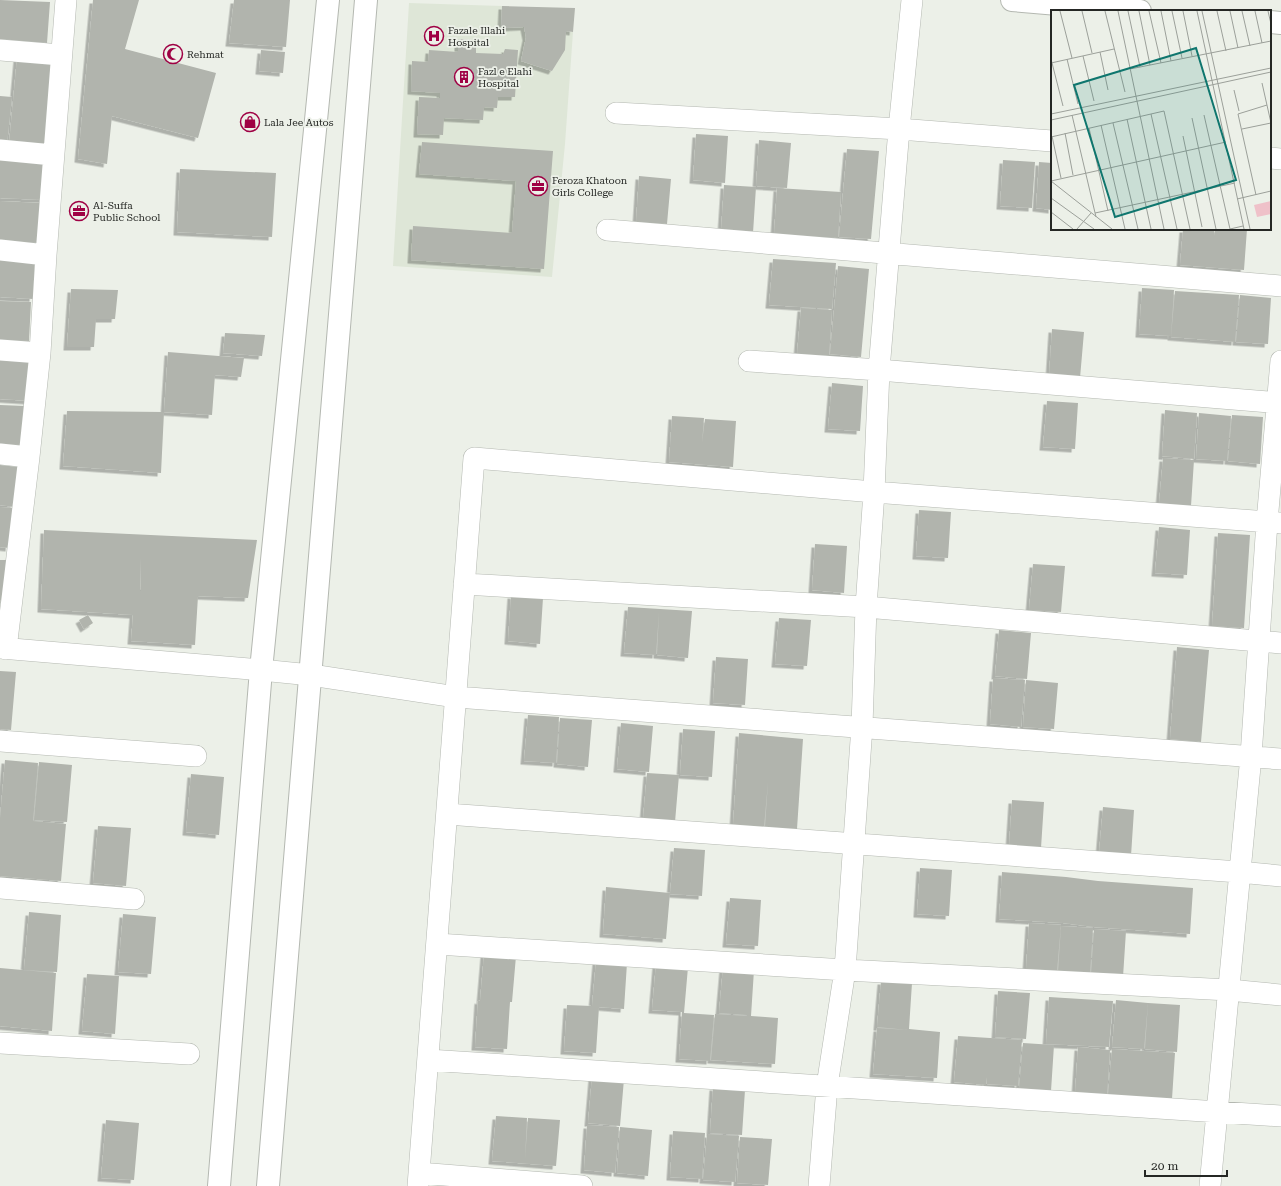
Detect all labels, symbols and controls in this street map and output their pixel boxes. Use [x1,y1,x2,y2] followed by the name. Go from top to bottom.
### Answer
[1051,10,1271,230] inset map
[423,25,445,47] hospital icon: Fazale Illahi Hospital
[448,25,505,48] place label: Fazale Illahi Hospital
[162,43,184,65] mosque icon: Rehmat
[187,49,224,60] place label: Rehmat
[453,66,475,88] building icon: Fazl e Elahi Hospital
[478,66,532,89] place label: Fazl e Elahi Hospital
[239,111,261,133] shop icon: Lala Jee Autos
[264,117,334,128] place label: Lala Jee Autos
[527,175,549,197] office icon: Feroza Khatoon Girls College
[552,175,628,198] place label: Feroza Khatoon Girls College
[68,200,90,222] office icon: Al-Suffa Public School
[93,200,160,223] place label: Al-Suffa Public School
[1145,1152,1227,1178] scale bar
[1151,1159,1178,1173] text: 20 m

